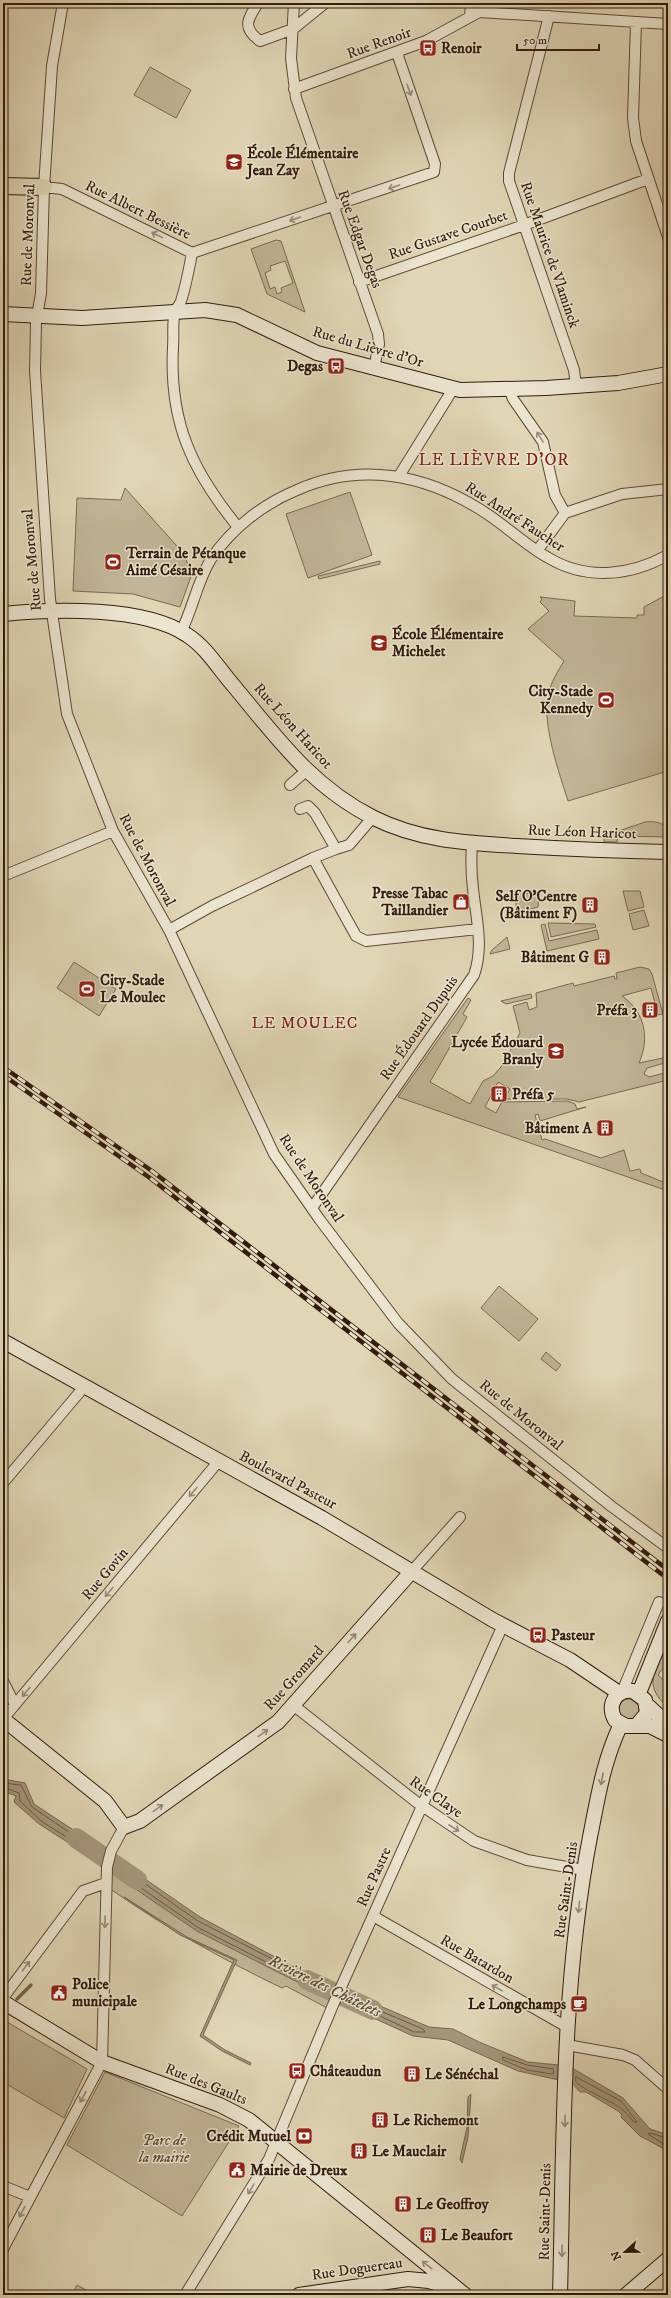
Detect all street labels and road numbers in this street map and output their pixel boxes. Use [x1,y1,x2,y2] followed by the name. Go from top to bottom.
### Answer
[344,22,414,63] street label: Rue Renoir
[82,176,194,244] street label: Rue Albert Bessière
[516,179,584,331] street label: Rue Maurice de Vlaminck
[17,183,39,287] street label: Rue de Moronval
[333,187,387,291] street label: Rue Edgar Degas
[386,206,510,264] street label: Rue Gustave Courbet
[310,322,426,372] street label: Rue du Lièvre d'Or
[462,478,569,556] street label: Rue André Faucher
[18,508,46,612] street label: Rue de Moronval
[249,679,337,773] street label: Rue Léon Haricot
[115,810,180,910] street label: Rue de Moronval
[527,821,637,843] street label: Rue Léon Haricot
[376,972,462,1084] street label: Rue Édouard Dupuis
[274,1130,348,1226] street label: Rue de Moronval
[475,1375,567,1455] street label: Rue de Moronval
[236,1446,340,1514] street label: Boulevard Pasteur
[78,1544,133,1604] street label: Rue Govin
[260,1641,328,1714] street label: Rue Gromard
[406,1772,466,1822] street label: Rue Claye
[550,1840,582,1940] street label: Rue Saint-Denis
[352,1844,396,1910] street label: Rue Pastre
[437,1930,517,1988] street label: Rue Batardon
[162,2059,250,2109] street label: Rue des Gaults
[535,2163,555,2261] street label: Rue Saint-Denis
[310,2253,404,2285] street label: Rue Doguereau

